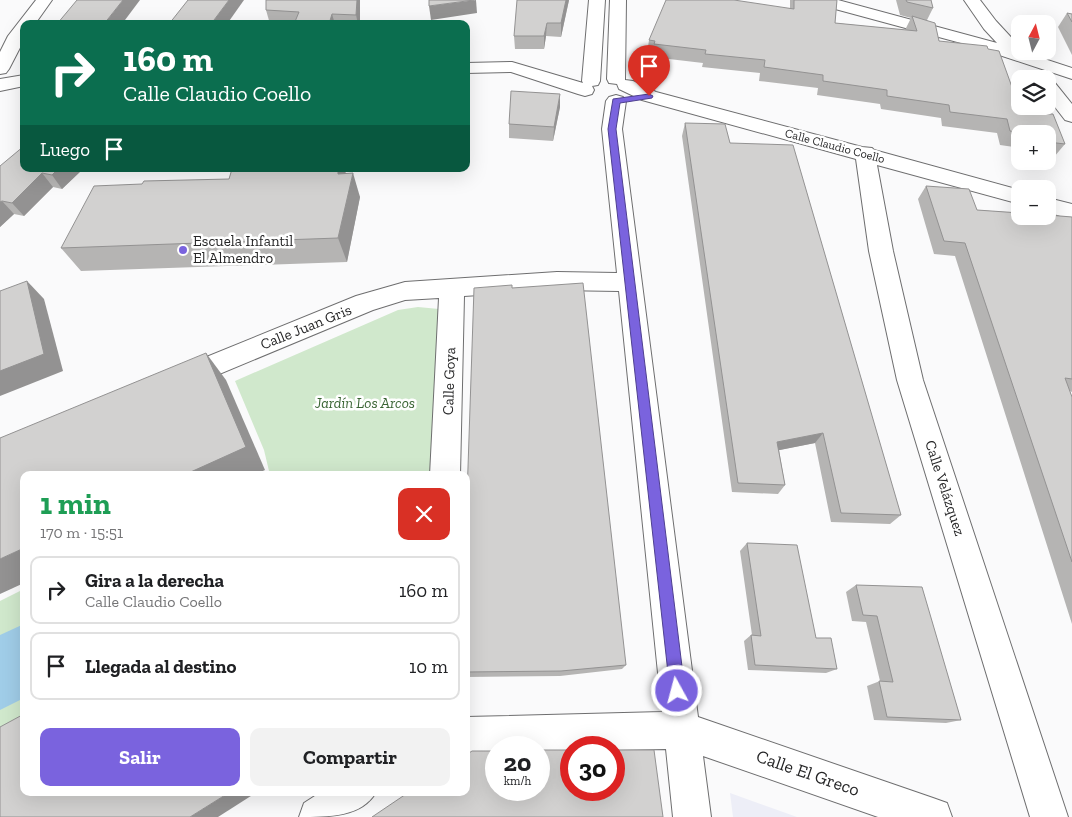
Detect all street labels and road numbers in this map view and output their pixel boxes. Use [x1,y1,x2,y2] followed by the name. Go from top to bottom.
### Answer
[784,126,886,166] street label: Calle Claudio Coello
[258,301,354,353] street label: Calle Juan Gris
[439,347,459,415] street label: Calle Goya
[921,438,969,538] street label: Calle Velázquez
[753,745,863,801] street label: Calle El Greco

